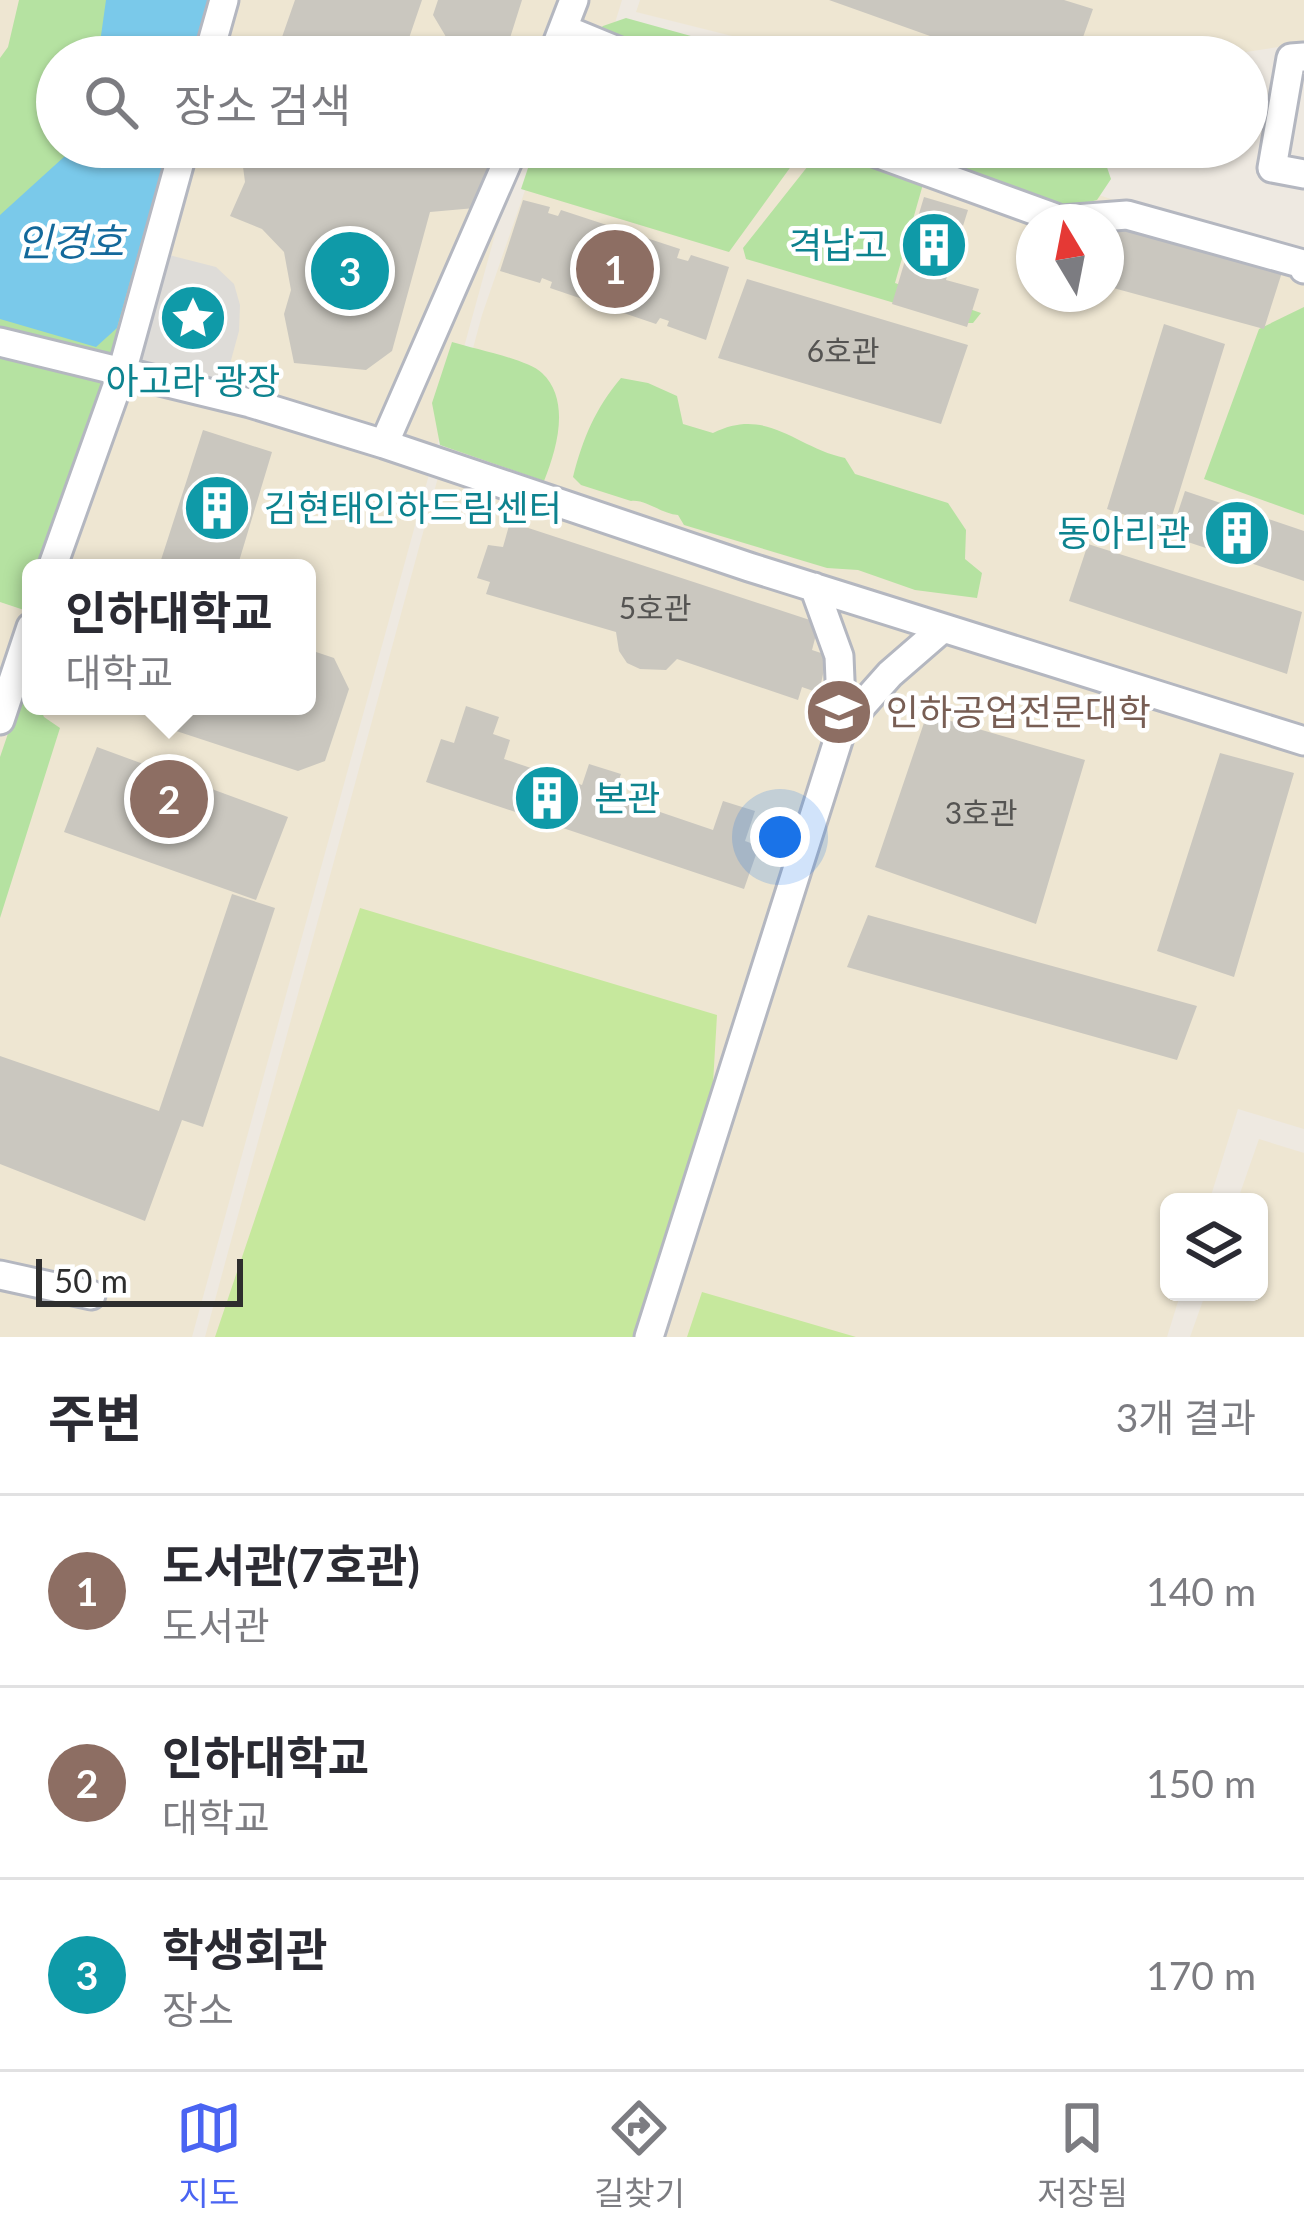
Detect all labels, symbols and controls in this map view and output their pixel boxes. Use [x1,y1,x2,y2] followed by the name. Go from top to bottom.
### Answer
[36,36,1268,168] search box
[78,69,144,135] icon: search
[174,78,351,132] text: 장소 검색
[1016,204,1124,312] north arrow
[899,210,969,280] building icon: 격납고
[16,218,127,264] water label: 인경호
[789,222,888,266] place label: 격납고
[576,224,654,314] pin: 1
[311,226,389,316] pin: 3
[158,283,228,353] place icon: 아고라 광장
[807,332,879,368] house number: 6호관
[106,358,280,402] place label: 아고라 광장
[182,473,252,543] building icon: 김현태인하드림센터
[264,485,562,529] place label: 김현태인하드림센터
[1202,498,1272,568] building icon: 동아리관
[1058,510,1190,554] place label: 동아리관
[22,559,316,715] popup
[65,585,273,639] text: 인하대학교
[619,589,691,625] house number: 5호관
[65,649,173,695] text: 대학교
[804,677,874,747] school or university icon: 인하공업전문대학
[886,689,1151,733] place label: 인하공업전문대학
[130,754,208,844] pin: 2
[512,763,582,833] building icon: 본관
[594,775,660,819] place label: 본관
[945,794,1017,830] house number: 3호관
[750,807,810,867] your location
[1160,1193,1268,1301] map controls
[1160,1193,1268,1301] button: layers
[36,1253,243,1306] scale bar
[54,1260,128,1300] text: 50 m
[48,1387,142,1448] text: 주변
[1116,1394,1256,1440] text: 3개 결과
[162,1538,420,1592] text: 도서관(7호관)
[76,1568,98,1614] text: 1
[1146,1568,1256,1614] text: 140 m
[162,1602,270,1648] text: 도서관
[162,1730,369,1784] text: 인하대학교
[76,1760,98,1806] text: 2
[1146,1760,1256,1806] text: 150 m
[162,1794,270,1840] text: 대학교
[162,1922,328,1976] text: 학생회관
[76,1952,98,1998] text: 3
[1146,1952,1256,1998] text: 170 m
[162,1986,234,2032] text: 장소
[176,2095,242,2215] tab: 지도
[594,2095,685,2215] tab: 길찾기
[1037,2095,1128,2215] tab: 저장됨

